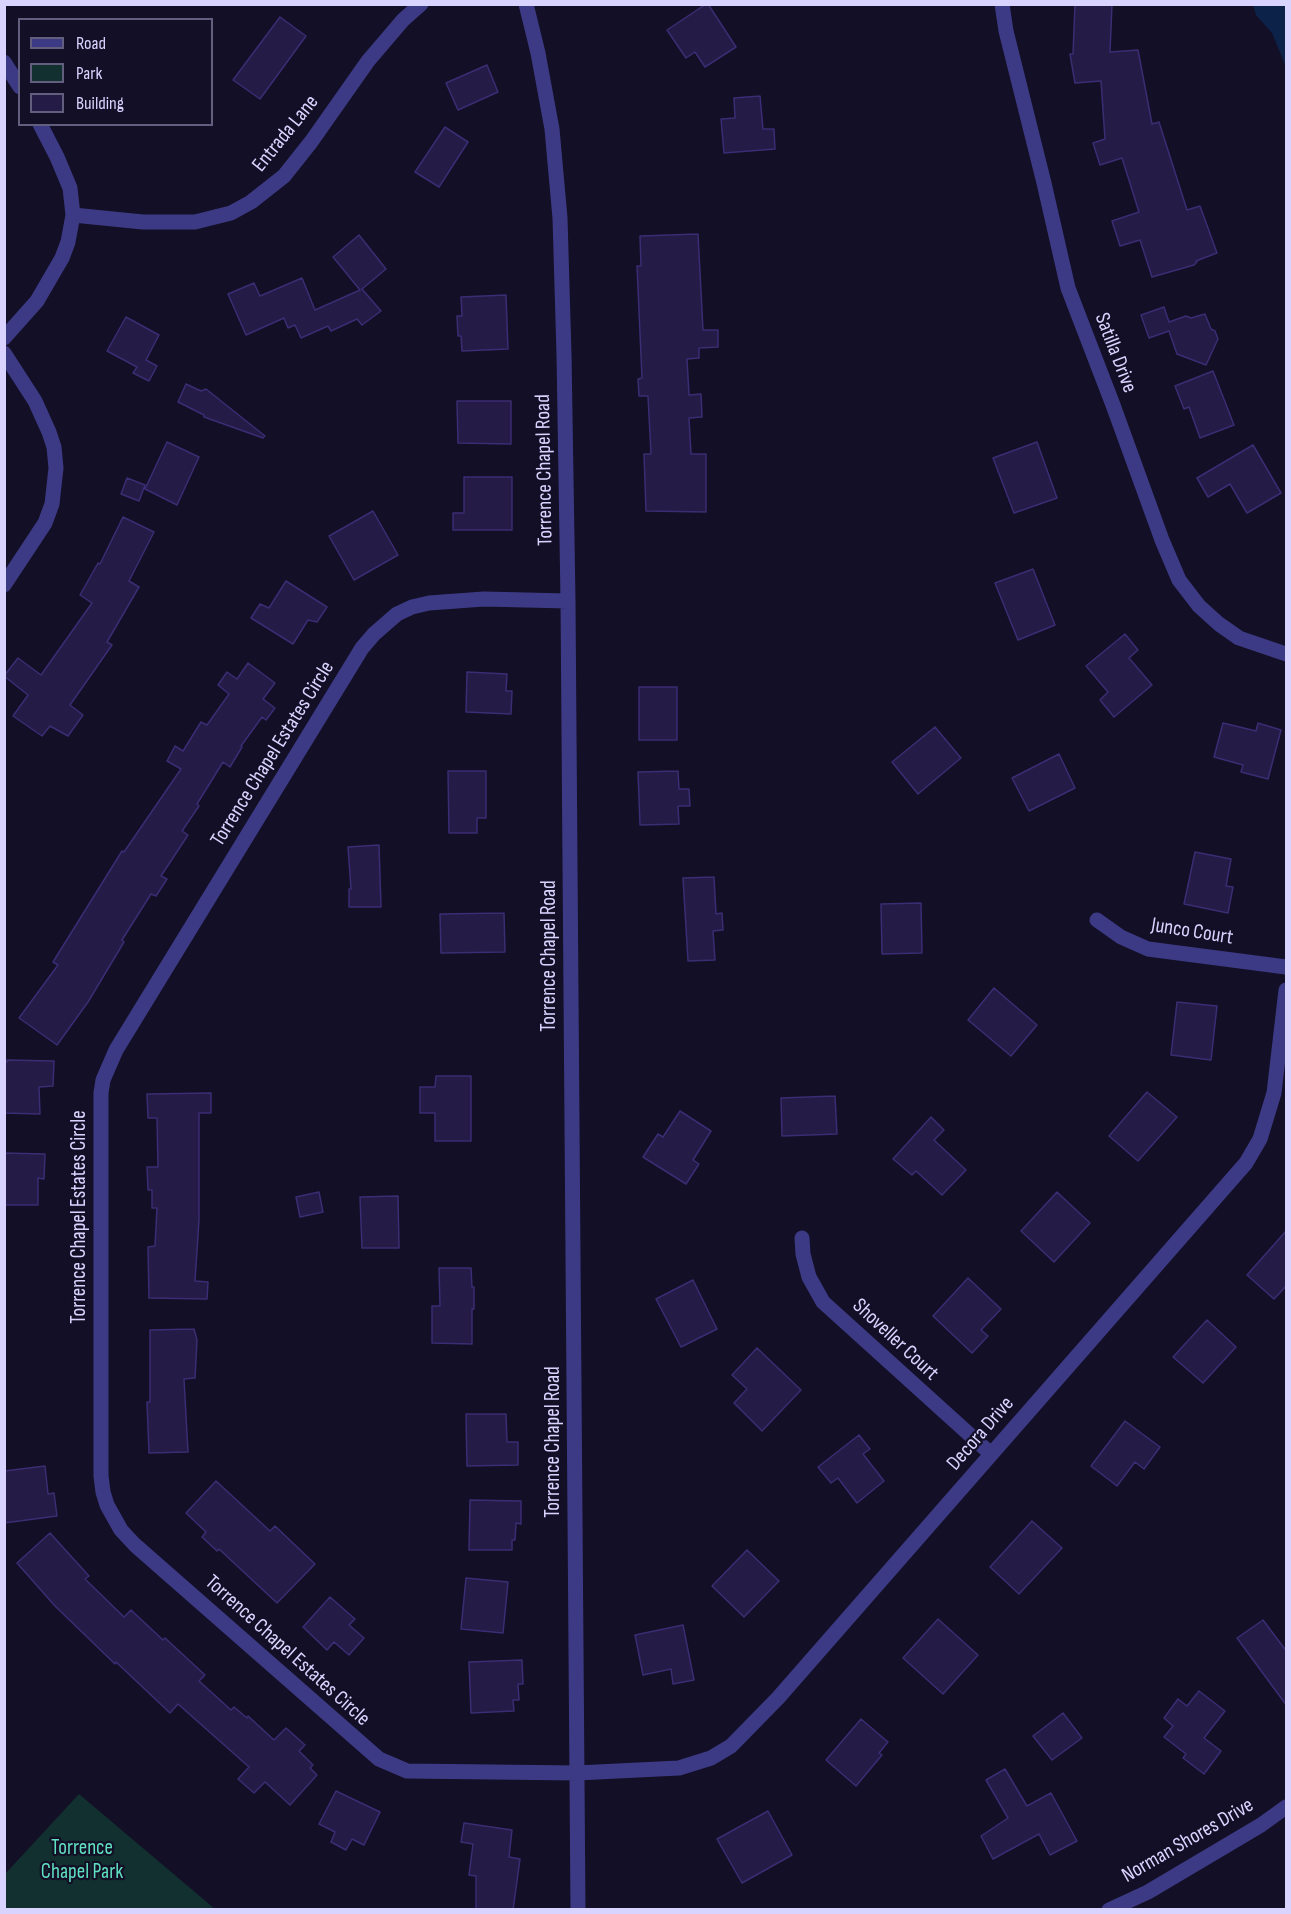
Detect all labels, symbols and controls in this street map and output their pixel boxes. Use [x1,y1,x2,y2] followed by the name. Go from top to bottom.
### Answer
[18,18,213,126] legend
[76,33,106,54] text: Road
[76,63,102,84] text: Park
[247,91,325,177] street label: Entrada Lane
[76,93,124,114] text: Building
[1088,310,1142,396] street label: Satilla Drive
[531,394,559,546] street label: Torrence Chapel Road
[206,657,340,851] street label: Torrence Chapel Estates Circle
[537,880,563,1032] street label: Torrence Chapel Road
[1149,913,1235,951] street label: Junco Court
[67,1110,93,1324] street label: Torrence Chapel Estates Circle
[847,1294,943,1386] street label: Shoveller Court
[541,1366,567,1518] street label: Torrence Chapel Road
[942,1392,1020,1476] street label: Decora Drive
[199,1570,375,1732] street label: Torrence Chapel Estates Circle
[1118,1793,1258,1889] street label: Norman Shores Drive
[41,1836,123,1886] park label: Torrence Chapel Park

